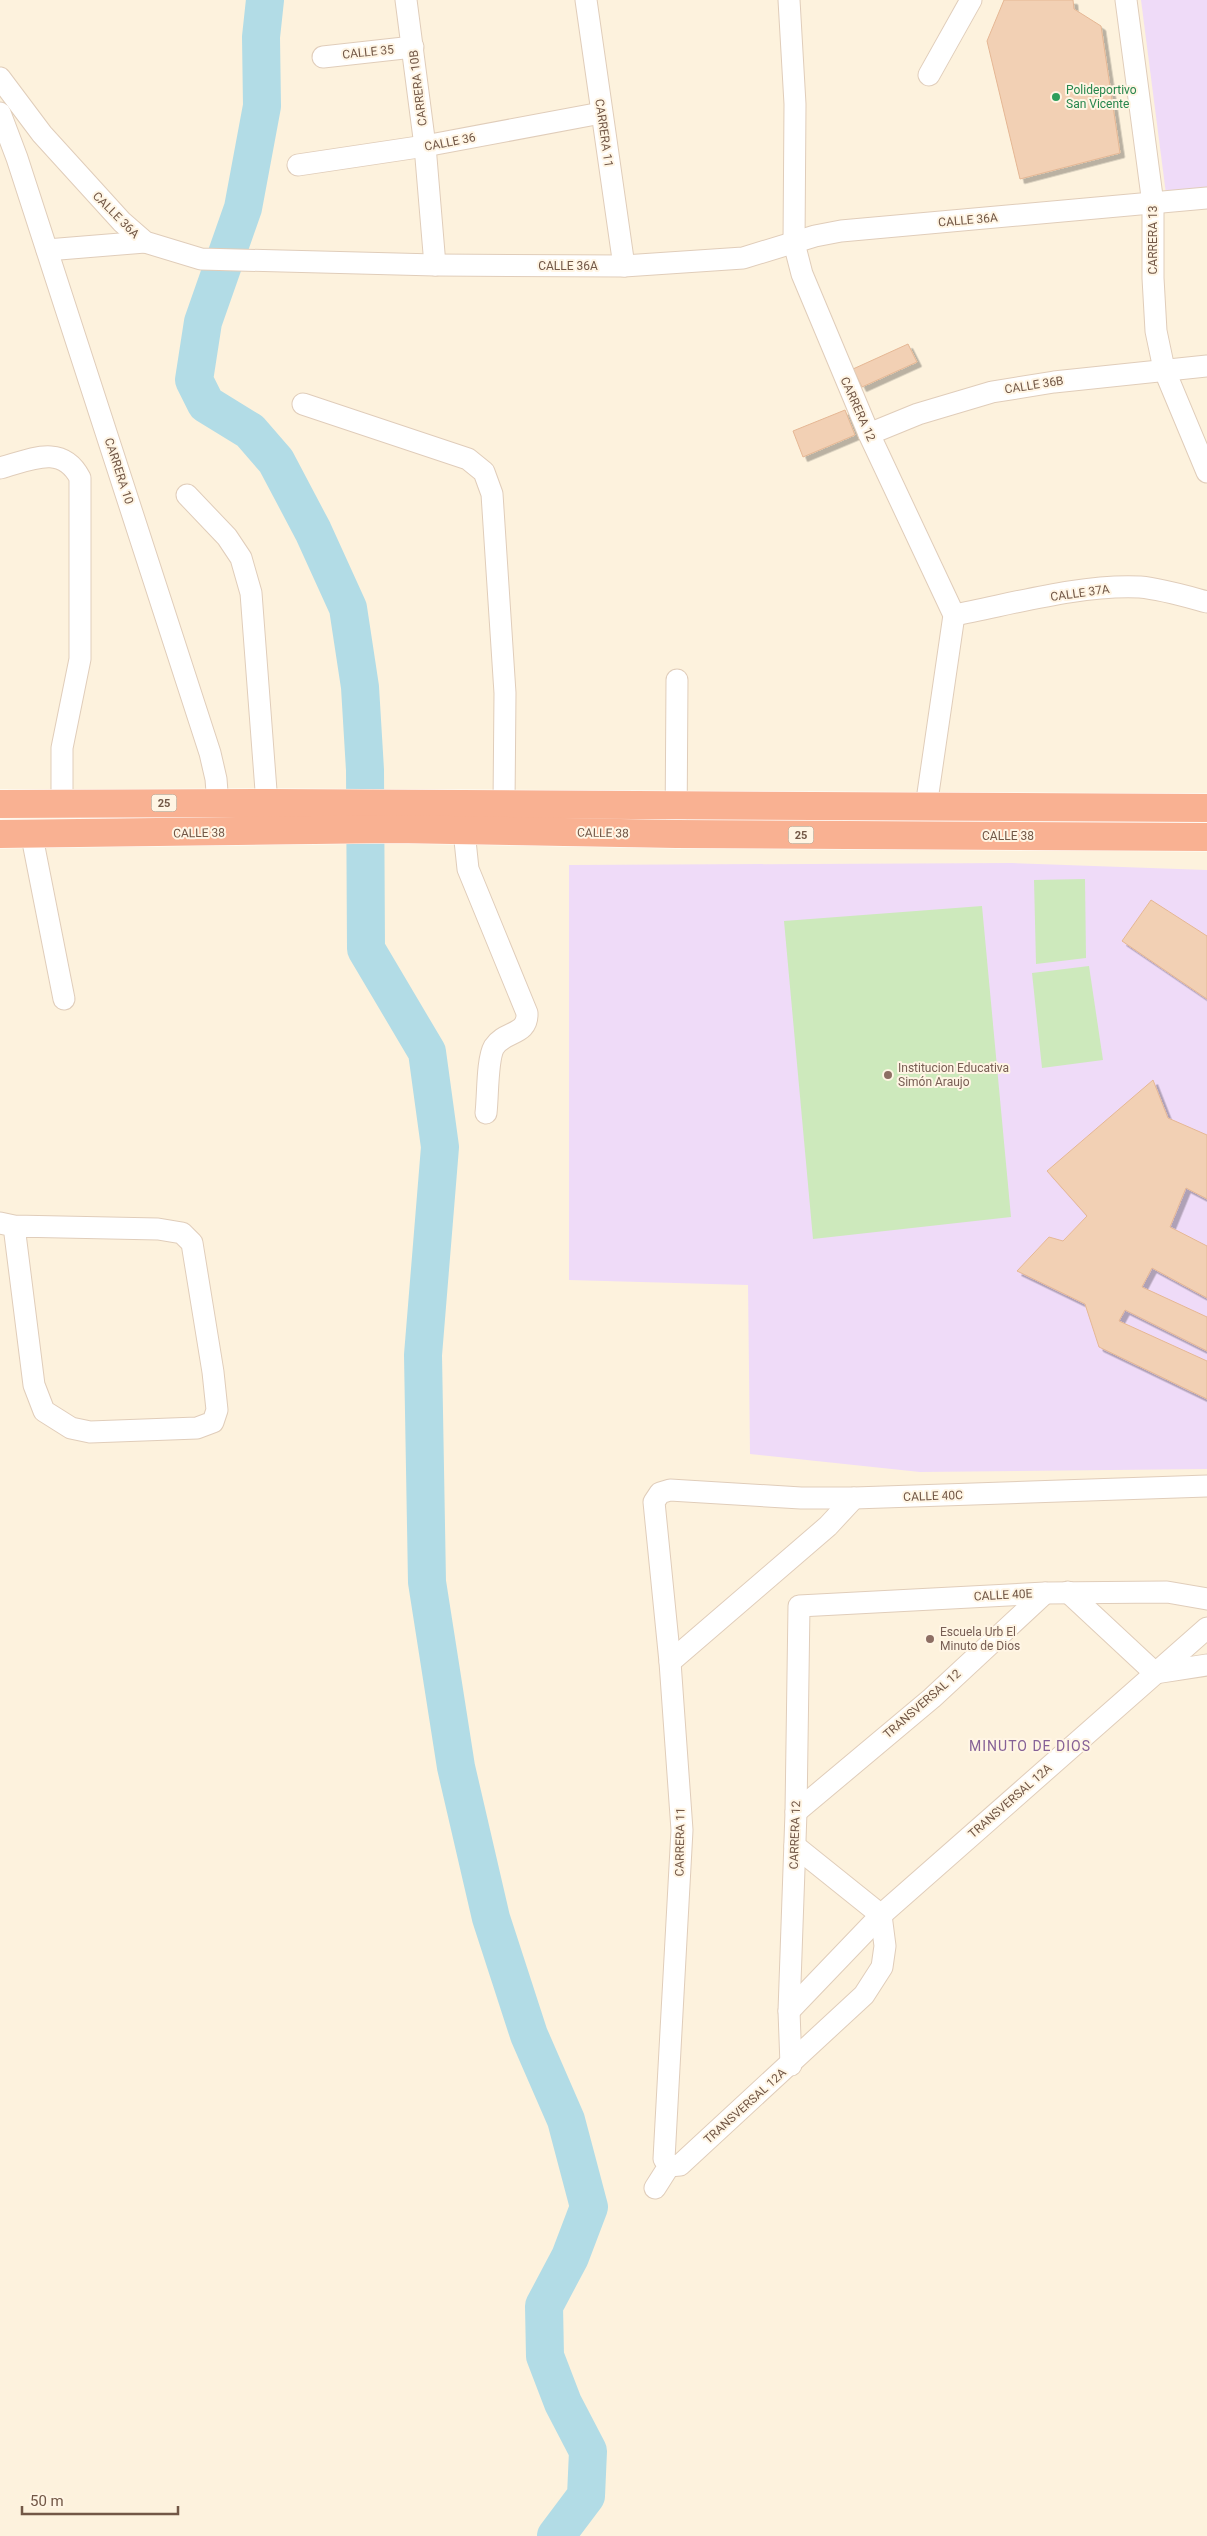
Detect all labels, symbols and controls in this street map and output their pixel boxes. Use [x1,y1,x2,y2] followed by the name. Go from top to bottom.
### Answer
[341,42,395,62] street label: CALLE 35
[406,49,430,127] street label: CARRERA 10B
[1066,83,1137,111] place label: Polideportivo San Vicente
[1050,91,1062,103] marker: Polideportivo San Vicente
[592,98,616,168] street label: CARRERA 11
[423,130,477,154] street label: CALLE 36
[90,189,142,241] street label: CALLE 36A
[1146,206,1160,274] street label: CARRERA 13
[938,210,999,230] street label: CALLE 36A
[538,259,598,273] street label: CALLE 36A
[1004,373,1064,397] street label: CALLE 36B
[838,375,879,444] street label: CARRERA 12
[102,436,136,506] street label: CARRERA 10
[1049,582,1111,604] street label: CALLE 37A
[152,794,176,811] road number: 25
[173,826,225,840] street label: CALLE 38
[577,826,629,840] street label: CALLE 38
[788,826,814,844] road number: 25
[982,829,1034,843] street label: CALLE 38
[898,1061,1009,1089] place label: Institucion Educativa Simón Araujo
[882,1069,894,1081] marker: Institucion Educativa Simón Araujo
[903,1488,963,1504] street label: CALLE 40C
[973,1586,1033,1604] street label: CALLE 40E
[940,1625,1020,1653] place label: Escuela Urb El Minuto de Dios
[924,1633,936,1645] marker: Escuela Urb El Minuto de Dios
[880,1666,964,1741] street label: TRANSVERSAL 12
[969,1738,1091,1754] district label: MINUTO DE DIOS
[966,1761,1055,1841] street label: TRANSVERSAL 12A
[787,1800,803,1870] street label: CARRERA 12
[672,1807,688,1877] street label: CARRERA 11
[701,2065,789,2147] street label: TRANSVERSAL 12A
[22,2484,179,2516] scale bar
[30,2492,64,2510] text: 50 m

